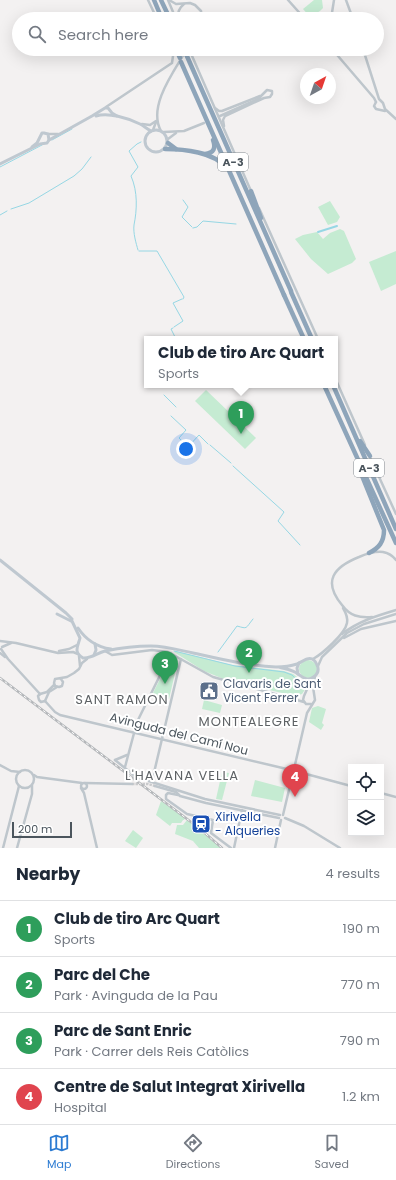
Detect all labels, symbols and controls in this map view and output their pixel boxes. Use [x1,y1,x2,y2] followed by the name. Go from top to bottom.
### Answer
[12,12,384,56] search box
[26,23,48,45] icon: search
[58,24,148,45] text: Search here
[300,68,336,104] north arrow
[218,153,248,171] road number: A-3
[144,336,338,388] popup
[158,342,324,363] text: Club de tiro Arc Quart
[158,364,199,383] text: Sports
[228,401,254,434] pin: 1
[176,439,196,459] your location
[354,459,384,477] road number: A-3
[236,640,262,673] pin: 2
[152,651,178,684] pin: 3
[223,675,321,706] place label: Clavaris de Sant Vicent Ferrer
[198,680,220,702] public building icon: Clavaris de Sant Vicent Ferrer
[75,690,169,709] district label: SANT RAMON
[108,708,250,759] street label: Avinguda del Camí Nou
[199,712,300,731] district label: MONTEALEGRE
[282,764,308,797] pin: 4
[348,764,384,836] map controls
[348,764,384,800] button: locate
[125,766,239,785] district label: L'HAVANA VELLA
[348,800,384,836] button: layers
[215,808,280,839] place label: Xirivella - Alqueries
[190,813,212,835] station icon: Xirivella - Alqueries
[12,820,72,839] scale bar
[18,821,52,837] text: 200 m
[16,862,80,886] text: Nearby
[326,864,380,883] text: 4 results
[54,908,220,929] text: Club de tiro Arc Quart
[27,919,31,938] text: 1
[343,919,380,938] text: 190 m
[54,930,95,949] text: Sports
[54,964,150,985] text: Parc del Che
[25,975,33,994] text: 2
[341,975,380,994] text: 770 m
[54,986,218,1005] text: Park · Avinguda de la Pau
[54,1020,192,1041] text: Parc de Sant Enric
[25,1031,33,1050] text: 3
[340,1031,380,1050] text: 790 m
[54,1042,249,1061] text: Park · Carrer dels Reis Catòlics
[54,1076,305,1097] text: Centre de Salut Integrat Xirivella
[25,1087,33,1106] text: 4
[342,1087,380,1106] text: 1.2 km
[54,1098,107,1117] text: Hospital
[47,1132,71,1173] tab: Map
[166,1132,220,1173] tab: Directions
[315,1132,349,1173] tab: Saved

